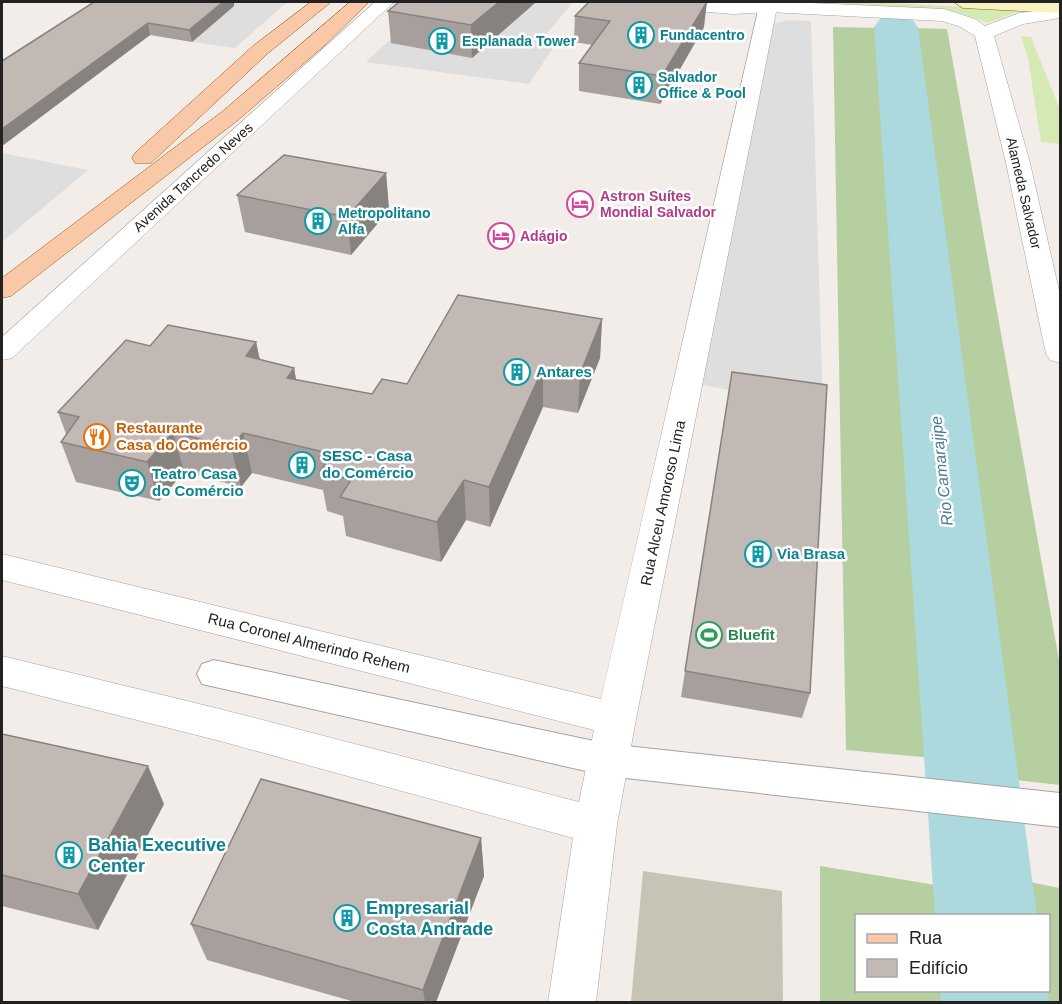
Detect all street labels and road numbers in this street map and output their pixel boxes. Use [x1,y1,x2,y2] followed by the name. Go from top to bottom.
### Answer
[130,119,256,235] street label: Avenida Tancredo Neves
[1003,135,1045,251] street label: Alameda Salvador
[637,418,688,587] street label: Rua Alceu Amoroso Lima
[206,609,412,676] street label: Rua Coronel Almerindo Rehem

